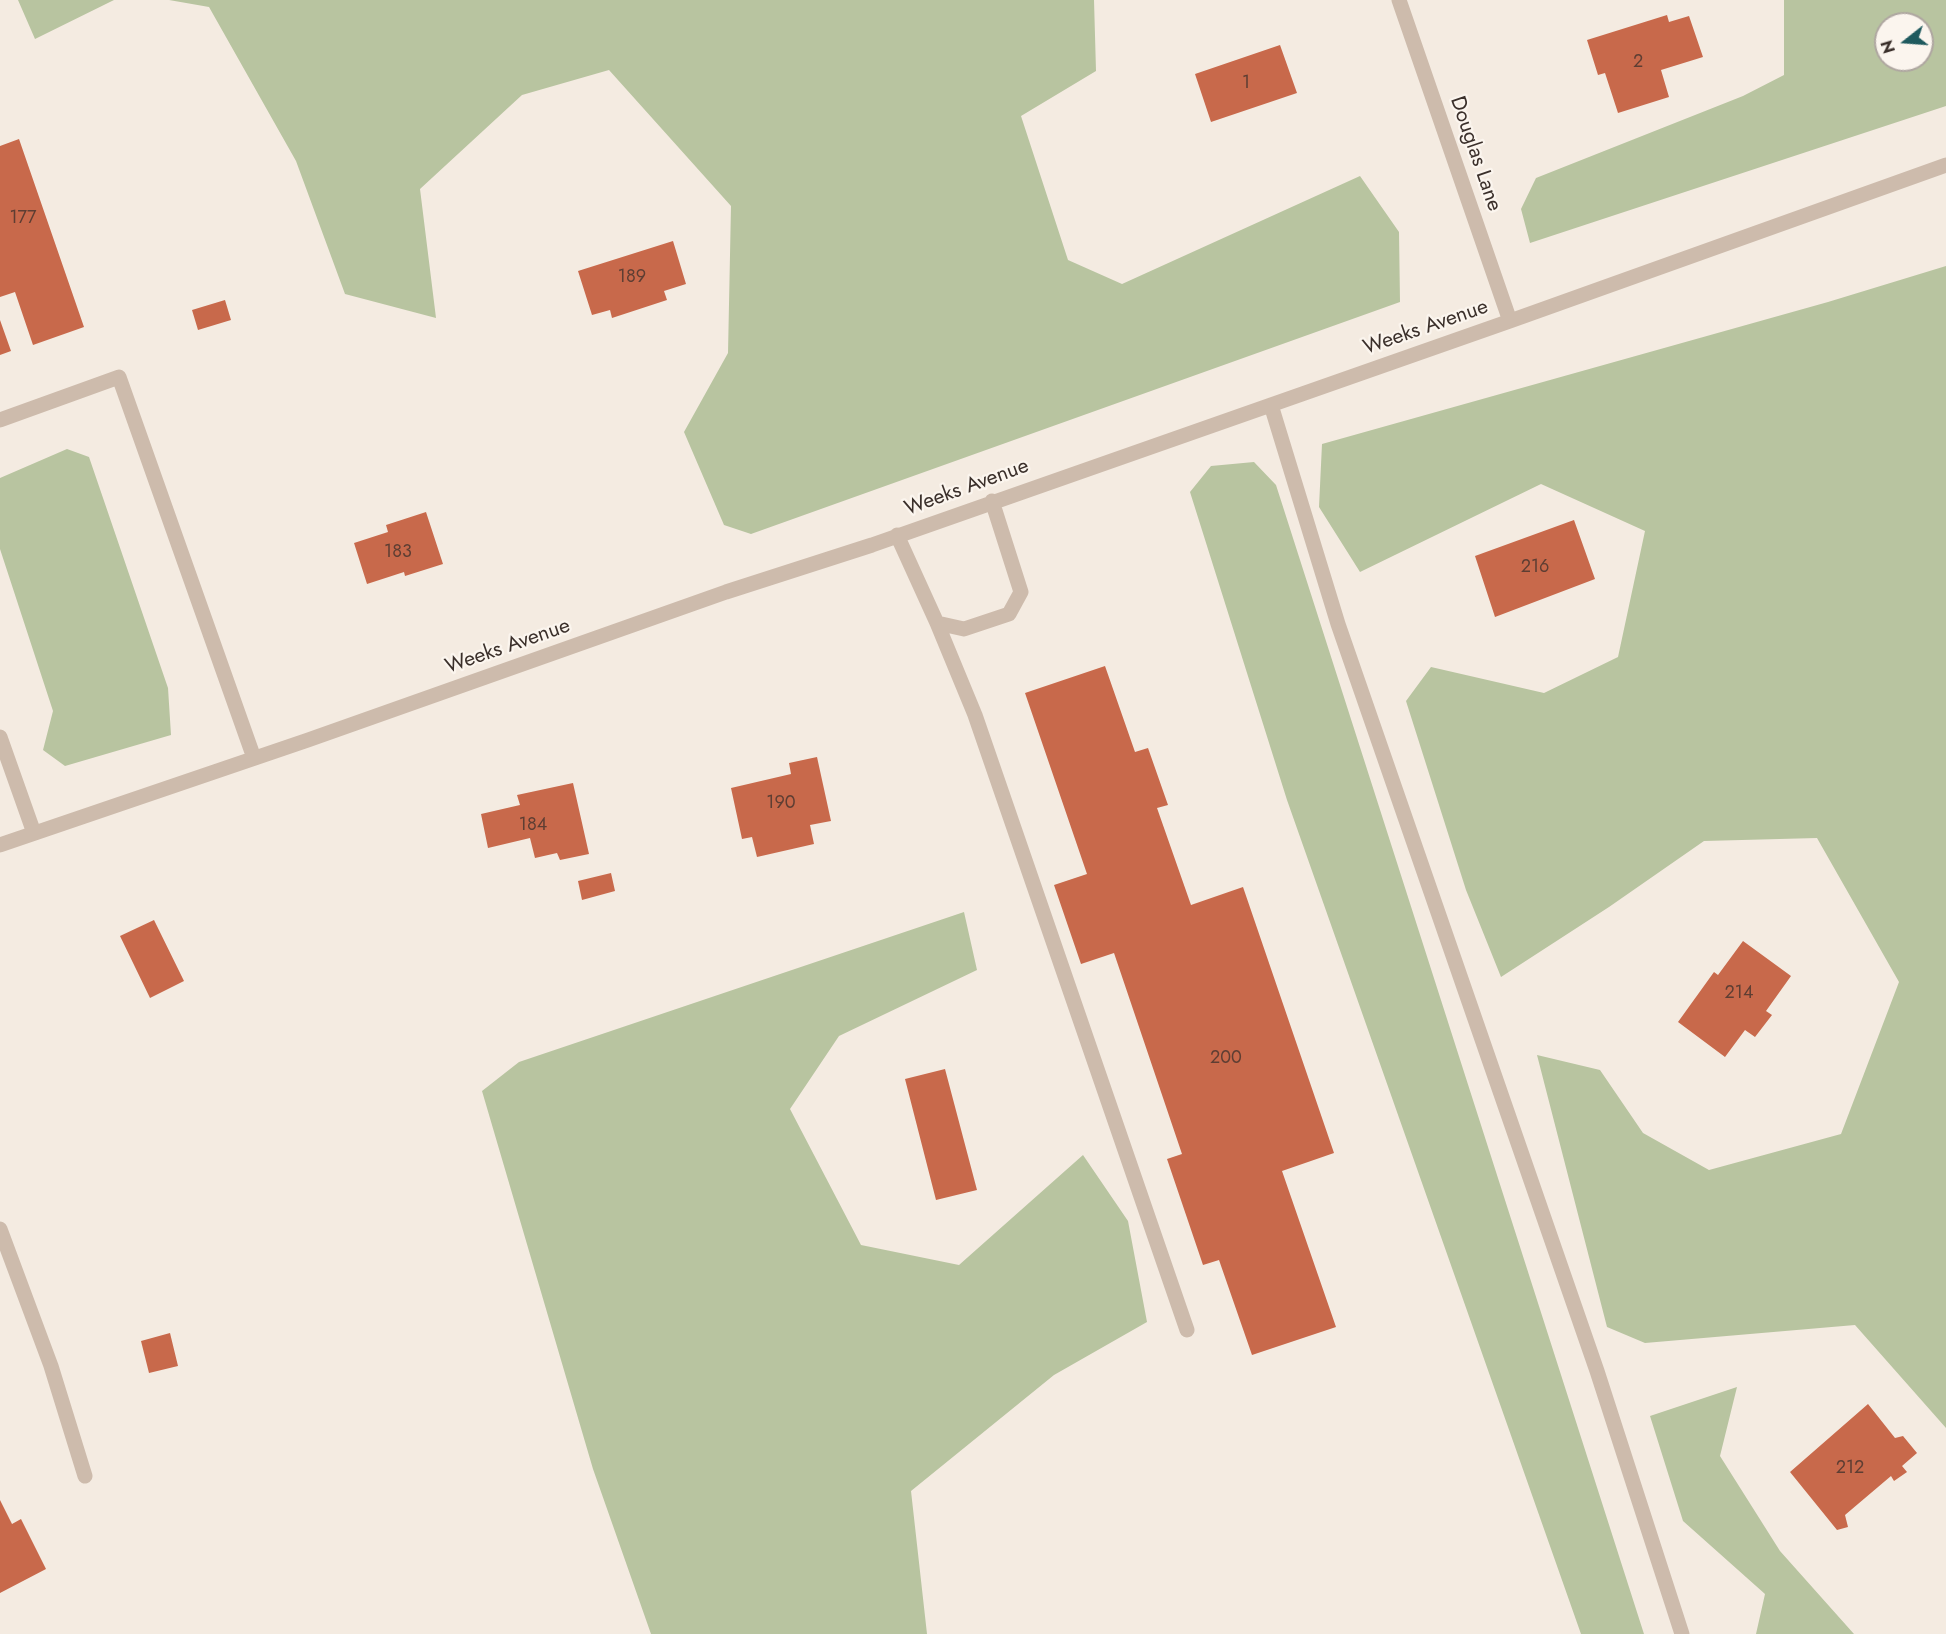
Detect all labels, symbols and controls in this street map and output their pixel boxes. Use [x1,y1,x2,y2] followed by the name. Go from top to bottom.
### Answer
[1874,12,1934,72] north arrow
[1875,37,1901,56] text: N
[1633,52,1643,74] house number: 2
[1242,73,1250,95] house number: 1
[1444,93,1506,215] street label: Douglas Lane
[10,208,36,230] house number: 177
[618,267,646,289] house number: 189
[1360,295,1492,361] street label: Weeks Avenue
[902,454,1032,522] street label: Weeks Avenue
[384,542,412,564] house number: 183
[1521,557,1549,579] house number: 216
[442,614,574,680] street label: Weeks Avenue
[766,793,796,815] house number: 190
[519,815,547,837] house number: 184
[1725,983,1753,1005] house number: 214
[1210,1048,1242,1070] house number: 200
[1836,1458,1864,1480] house number: 212

